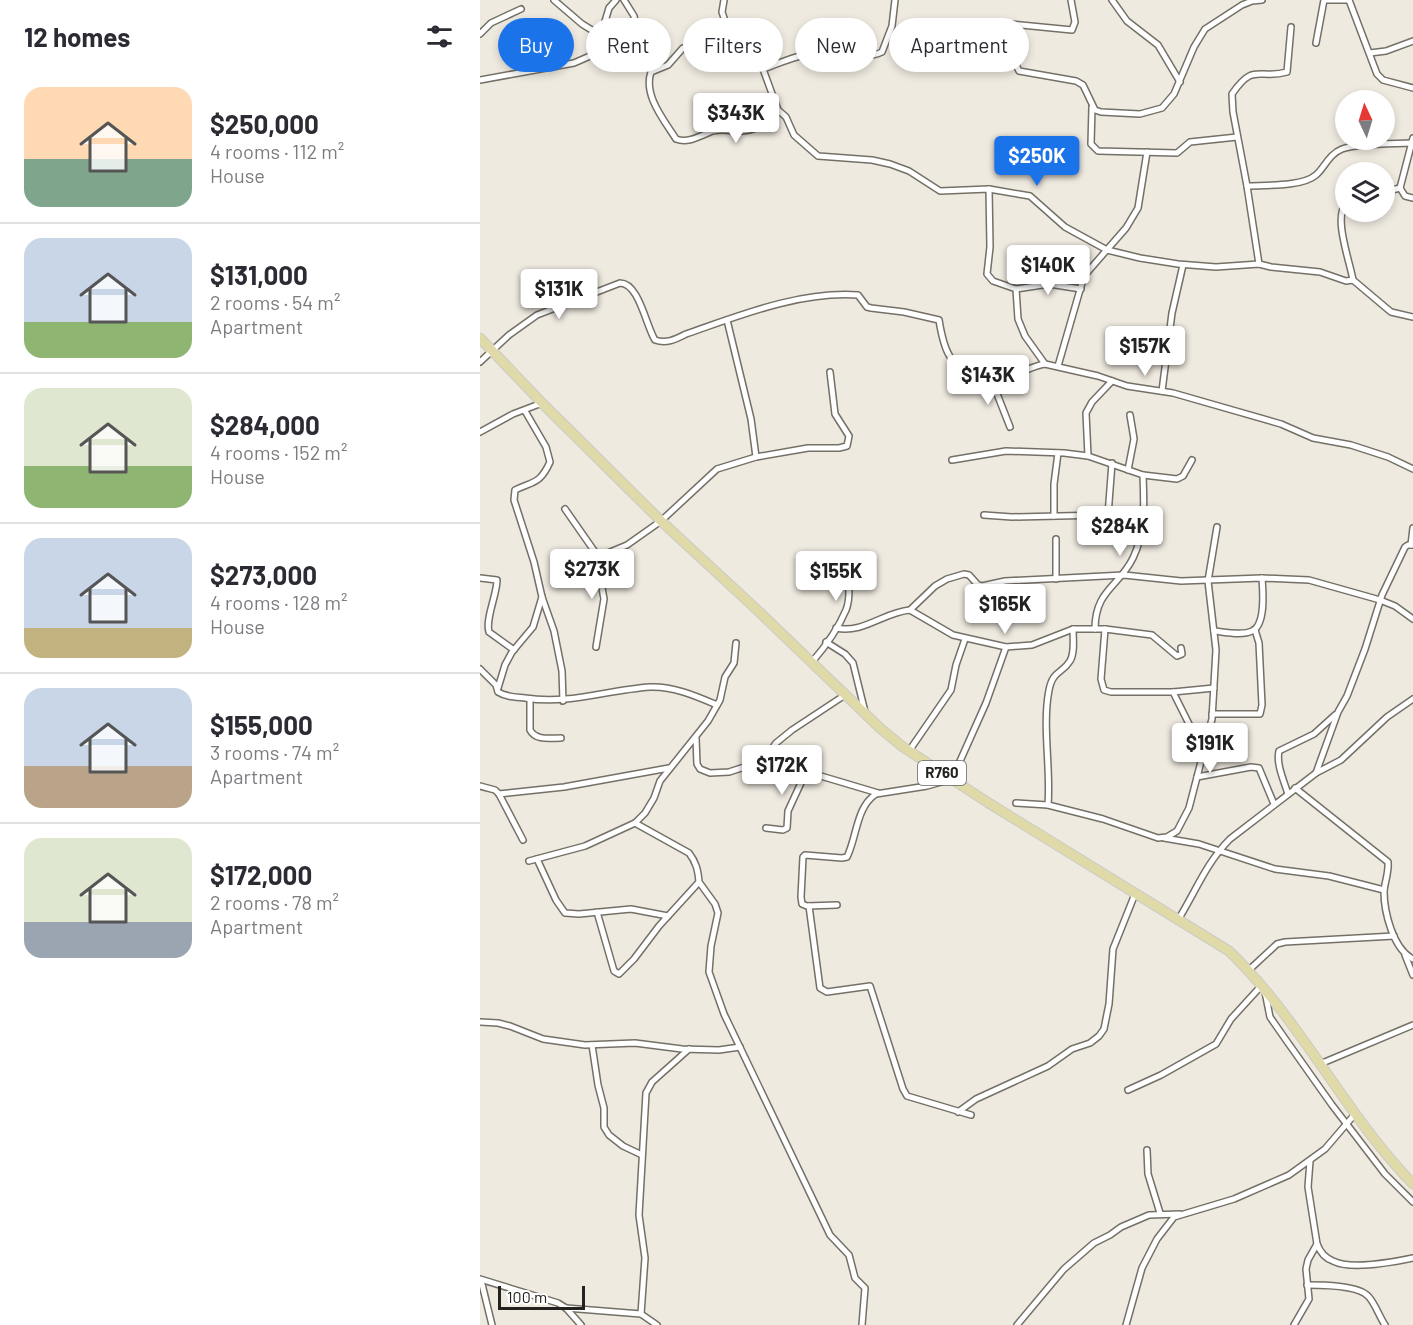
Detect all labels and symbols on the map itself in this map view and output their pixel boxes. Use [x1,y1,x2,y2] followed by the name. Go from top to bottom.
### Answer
[1335,90,1395,150] north arrow
[694,93,778,144] pin: $343K
[995,136,1079,187] pin: $250K
[1006,245,1090,296] pin: $140K
[517,269,601,320] pin: $131K
[1103,326,1187,377] pin: $157K
[946,355,1030,406] pin: $143K
[1078,506,1162,557] pin: $284K
[550,549,634,600] pin: $273K
[794,551,878,602] pin: $155K
[963,584,1047,635] pin: $165K
[1168,723,1252,774] pin: $191K
[740,745,824,796] pin: $172K
[918,761,966,785] road number: R760
[498,1283,585,1310] scale bar

